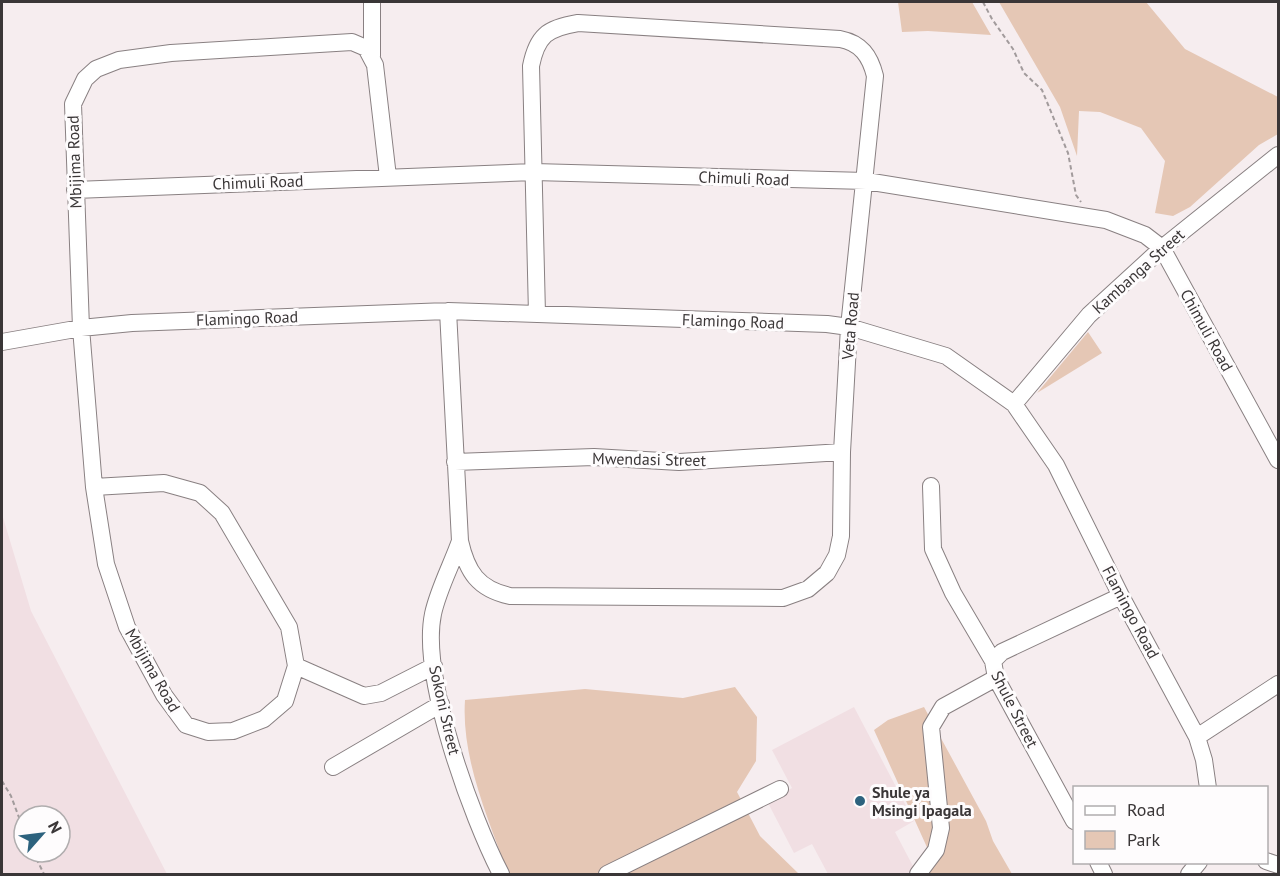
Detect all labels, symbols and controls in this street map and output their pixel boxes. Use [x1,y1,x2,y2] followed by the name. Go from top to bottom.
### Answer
[62,115,86,209] street label: Mbijima Road
[698,166,790,190] street label: Chimuli Road
[212,170,304,194] street label: Chimuli Road
[1088,224,1189,318] street label: Kambanga Street
[1176,285,1238,375] street label: Chimuli Road
[837,291,863,362] street label: Veta Road
[196,306,298,330] street label: Flamingo Road
[682,309,784,333] street label: Flamingo Road
[592,448,707,470] street label: Mwendasi Street
[1098,562,1164,662] street label: Flamingo Road
[121,625,185,715] street label: Mbijima Road
[425,663,465,757] street label: Sokoni Street
[987,667,1043,751] street label: Shule Street
[872,782,972,820] place label: Shule ya Msingi Ipagala
[1073,786,1268,864] legend
[853,794,867,808] marker: Shule ya Msingi Ipagala
[1127,798,1165,821] text: Road
[12,804,72,864] north arrow
[44,818,67,836] text: N
[1127,828,1160,851] text: Park

